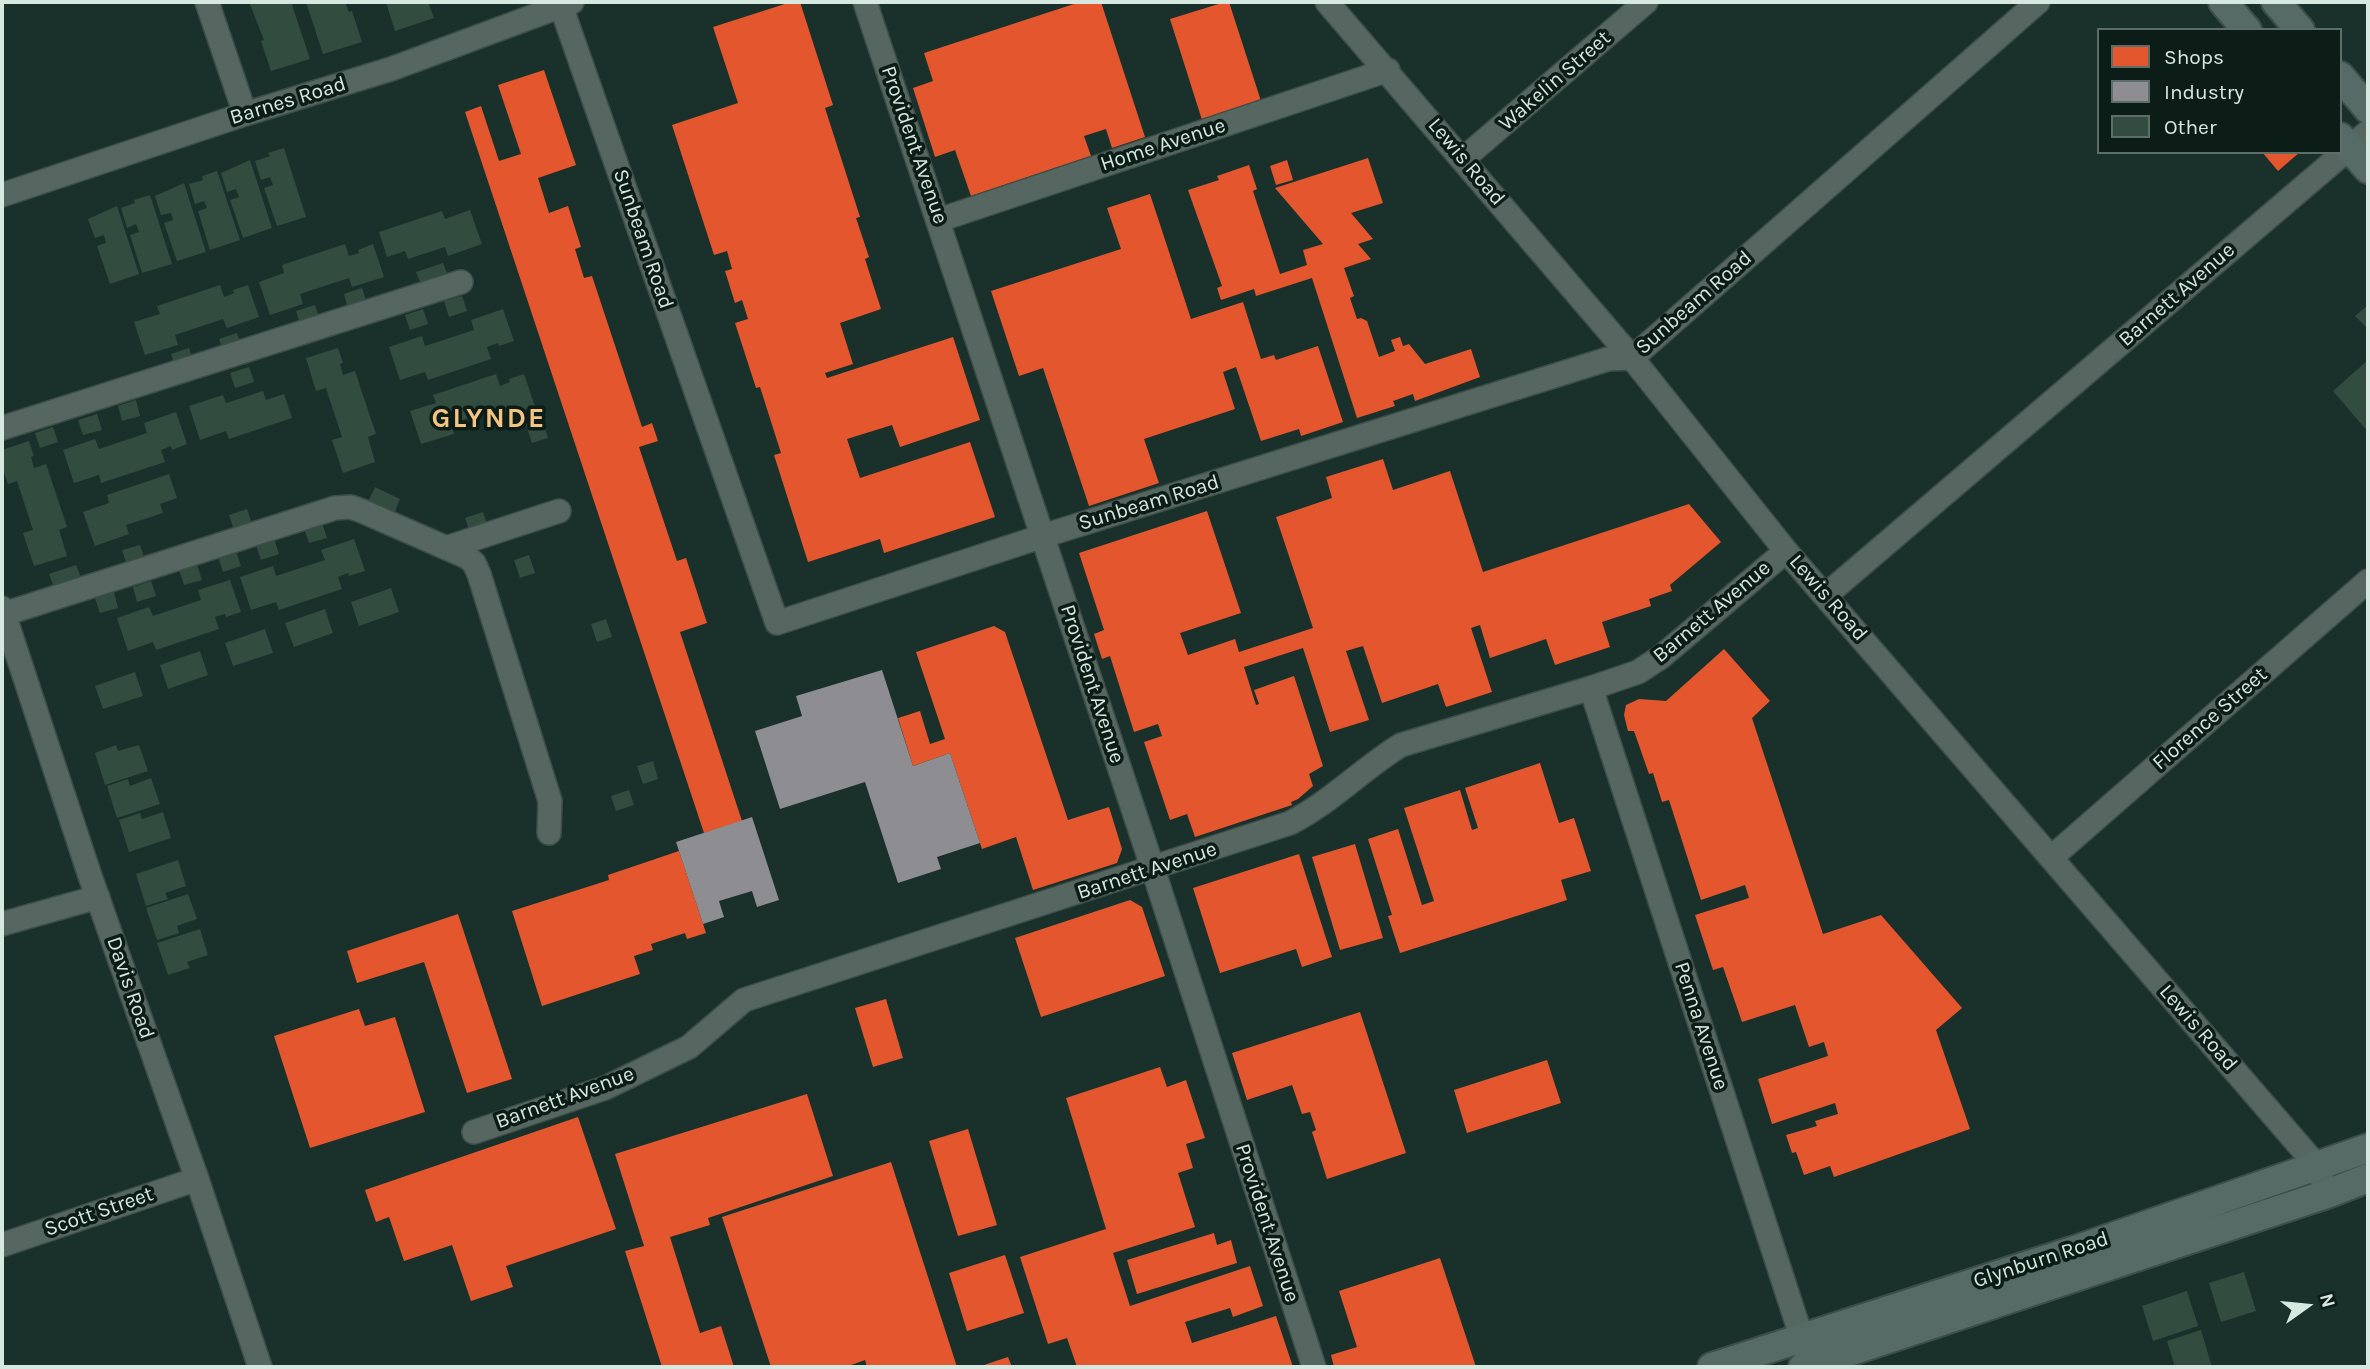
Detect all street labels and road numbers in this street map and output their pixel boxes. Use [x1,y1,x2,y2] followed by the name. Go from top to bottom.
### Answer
[1494,26,1616,136] street label: Wakelin Street
[875,63,953,227] street label: Provident Avenue
[227,71,349,131] street label: Barnes Road
[1097,113,1229,177] street label: Home Avenue
[1422,113,1510,211] street label: Lewis Road
[607,166,679,312] street label: Sunbeam Road
[2114,238,2240,352] street label: Barnett Avenue
[1631,246,1757,360] street label: Sunbeam Road
[1076,470,1222,536] street label: Sunbeam Road
[1784,550,1872,646] street label: Lewis Road
[1648,556,1776,668] street label: Barnett Avenue
[1054,601,1130,767] street label: Provident Avenue
[2148,662,2272,776] street label: Florence Street
[1074,837,1220,905] street label: Barnett Avenue
[101,934,159,1042] street label: Davis Road
[1668,959,1734,1093] street label: Penna Avenue
[2154,980,2242,1076] street label: Lewis Road
[492,1061,638,1135] street label: Barnett Avenue
[1229,1140,1305,1306] street label: Provident Avenue
[41,1182,157,1242] street label: Scott Street
[1970,1226,2112,1294] street label: Glynburn Road

